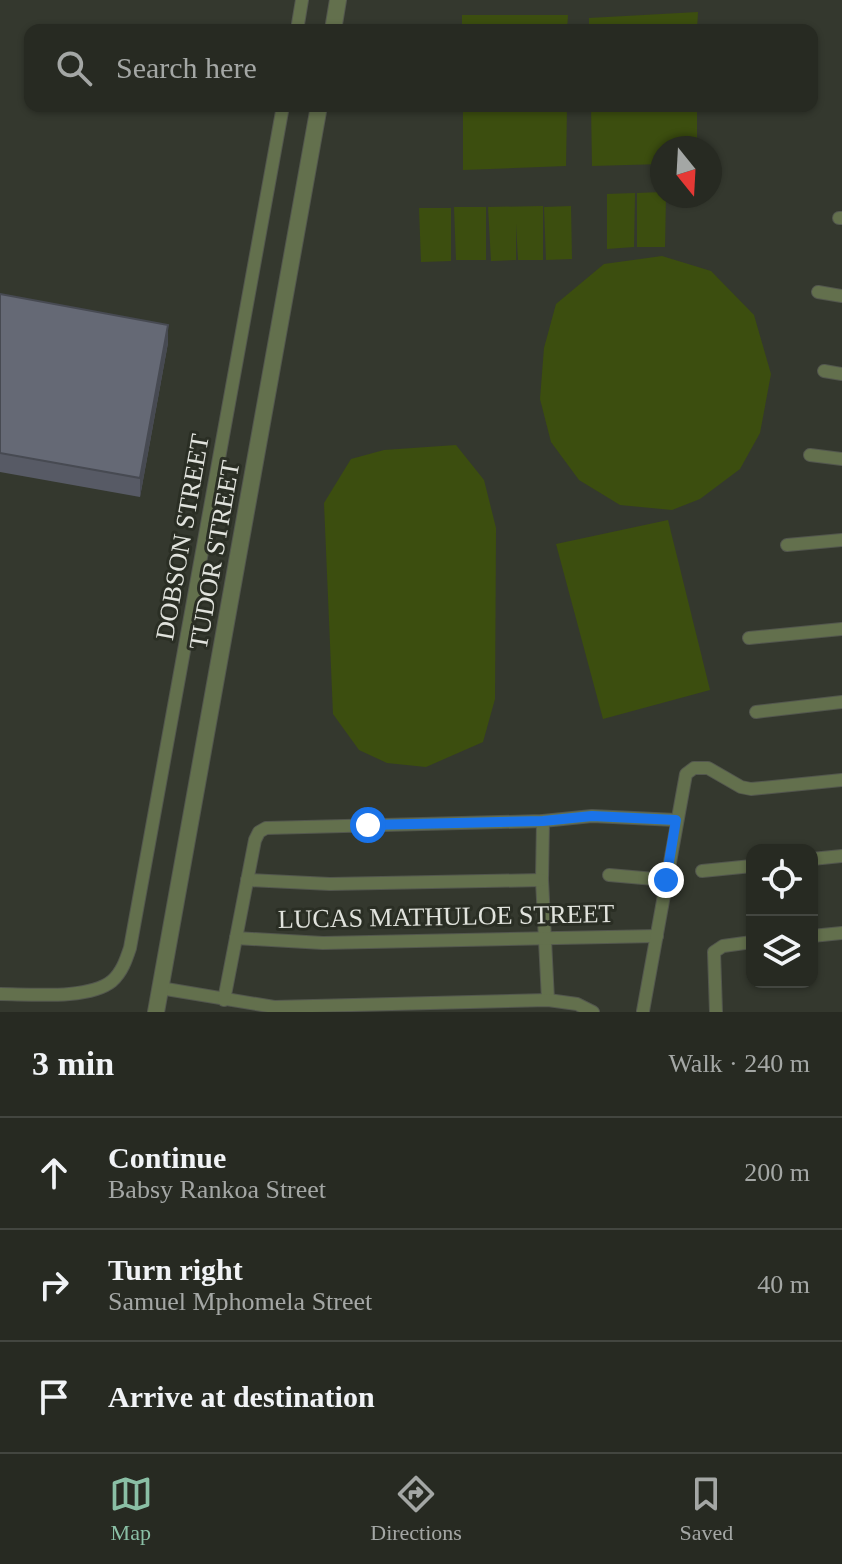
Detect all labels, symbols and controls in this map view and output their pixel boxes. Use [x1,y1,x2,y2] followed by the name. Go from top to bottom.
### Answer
[24,24,818,112] search box
[52,46,96,90] icon: search
[116,51,257,84] text: Search here
[650,136,722,208] north arrow
[150,432,215,642] street label: DOBSON STREET
[184,458,245,652] street label: TUDOR STREET
[350,807,386,843] route start
[746,844,818,988] map controls
[746,844,818,916] button: locate
[648,862,684,898] route end
[278,899,615,934] street label: LUCAS MATHULOE STREET
[746,916,818,988] button: layers
[32,1045,114,1082] text: 3 min
[668,1049,810,1078] text: Walk · 240 m
[108,1141,226,1174] text: Continue
[32,1151,76,1195] icon: ahead
[744,1158,810,1187] text: 200 m
[108,1175,326,1204] text: Babsy Rankoa Street
[108,1253,243,1286] text: Turn right
[32,1263,76,1307] icon: right
[757,1270,810,1299] text: 40 m
[108,1287,372,1316] text: Samuel Mphomela Street
[32,1375,76,1419] icon: arrive
[108,1380,375,1413] text: Arrive at destination
[109,1472,153,1546] tab: Map
[370,1472,462,1546] tab: Directions
[679,1472,733,1546] tab: Saved

